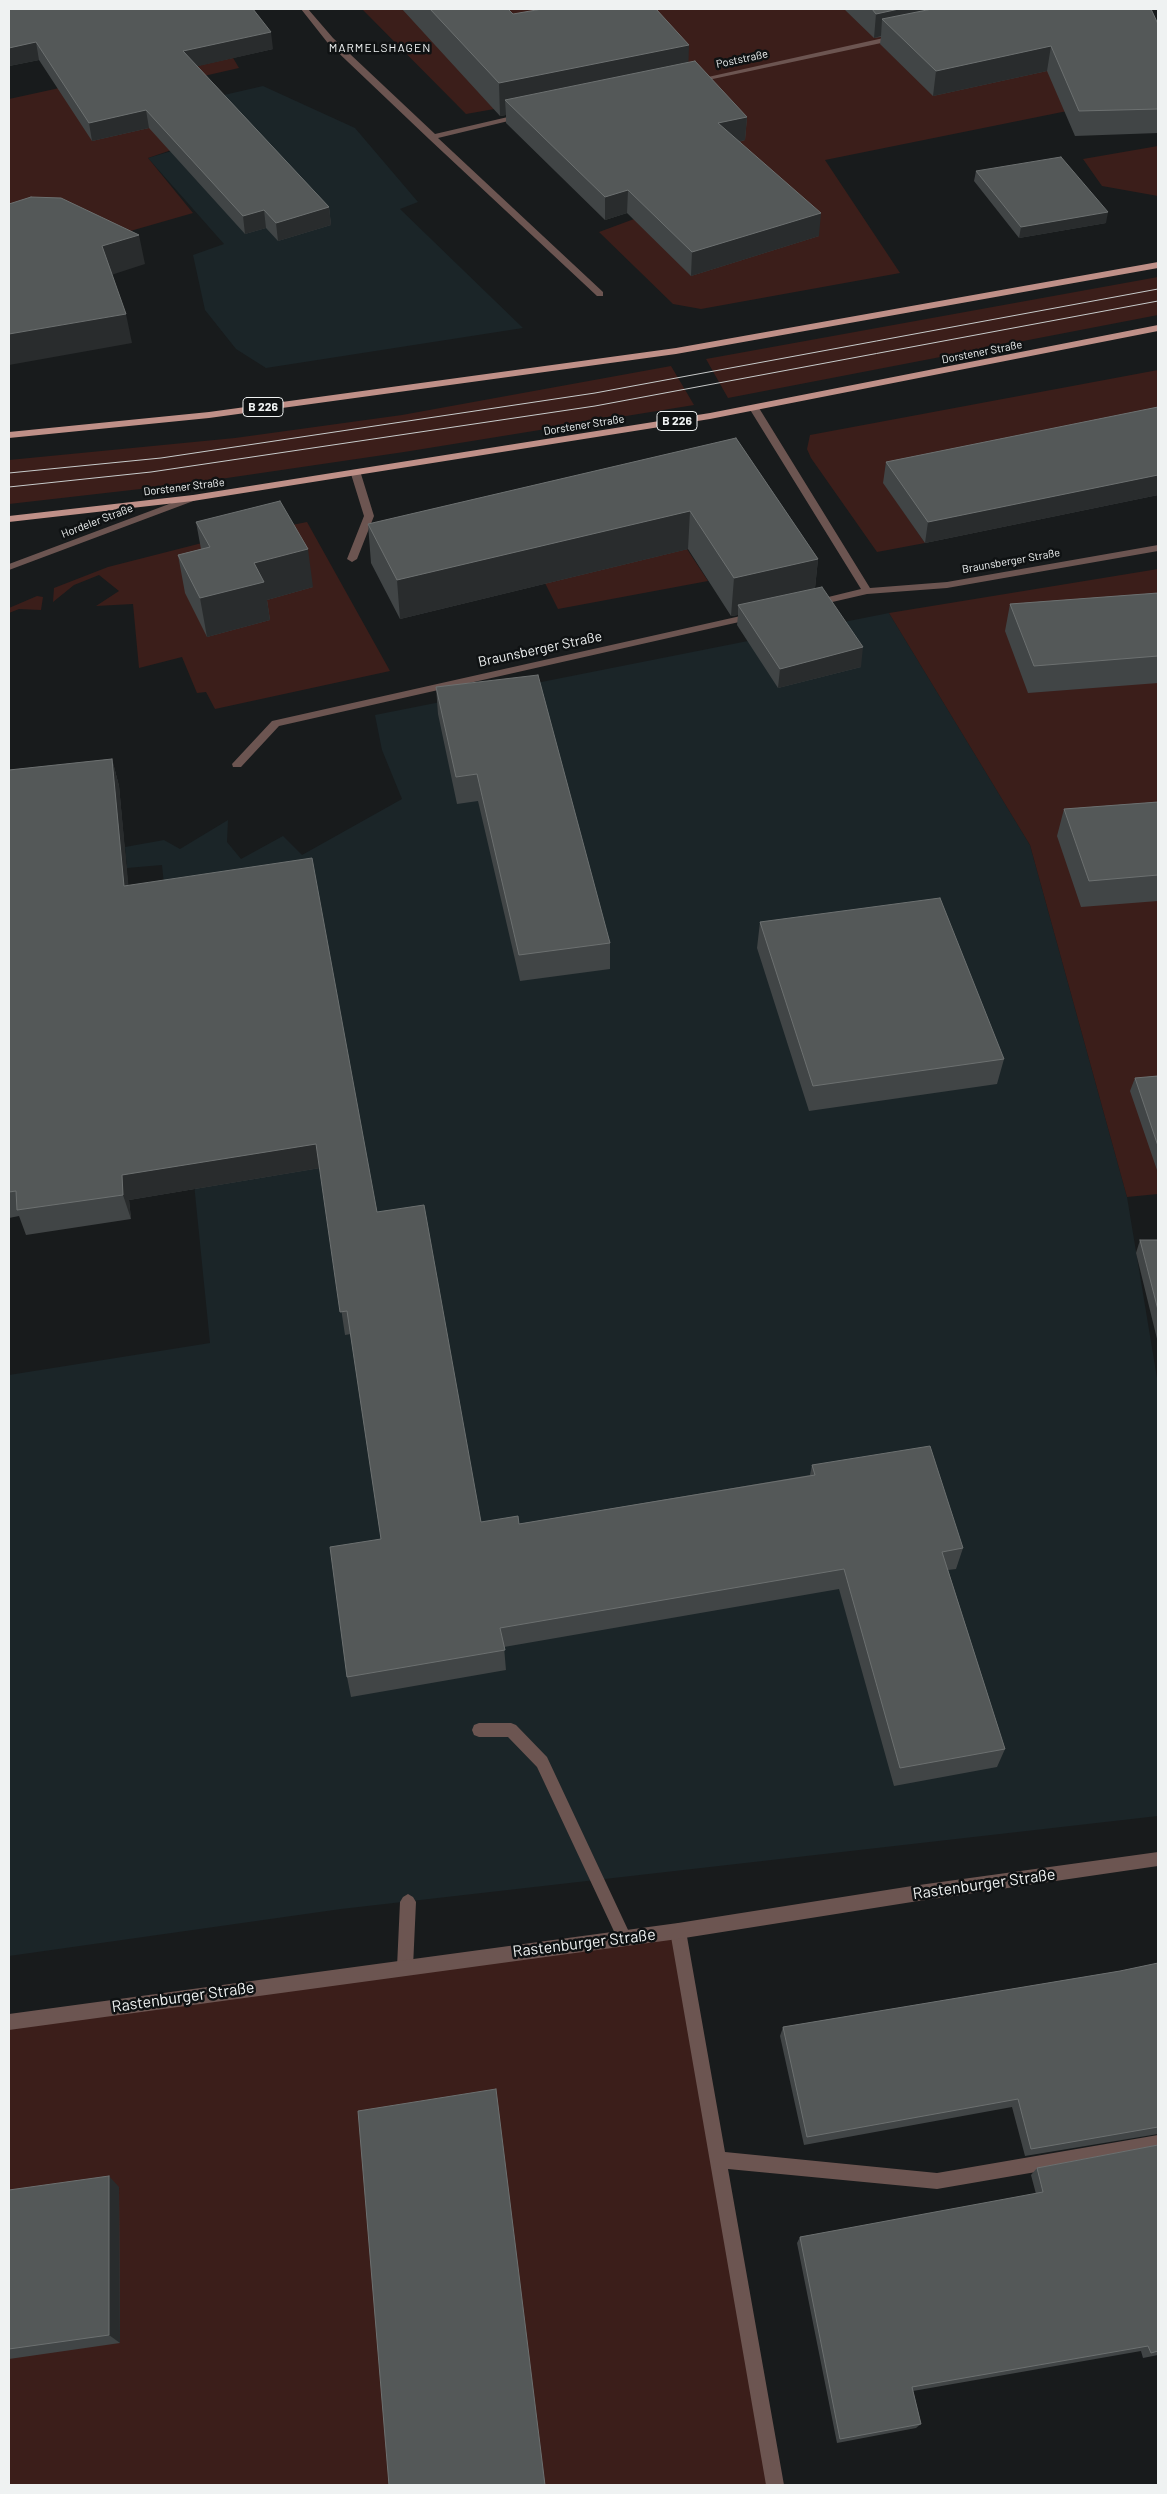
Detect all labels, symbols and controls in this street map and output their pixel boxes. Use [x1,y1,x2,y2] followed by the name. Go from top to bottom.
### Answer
[327,41,433,55] district label: MARMELSHAGEN
[715,47,769,71] street label: Poststraße
[941,338,1023,366] street label: Dorstener Straße
[243,398,283,417] road number: B 226
[543,412,625,438] street label: Dorstener Straße
[657,412,697,431] road number: B 226
[143,475,225,499] street label: Dorstener Straße
[59,501,135,541] street label: Hordeler Straße
[961,546,1061,576] street label: Braunsberger Straße
[476,628,604,670] street label: Braunsberger Straße
[911,1864,1057,1904] street label: Rastenburger Straße
[511,1925,657,1961] street label: Rastenburger Straße
[110,1977,256,2017] street label: Rastenburger Straße

